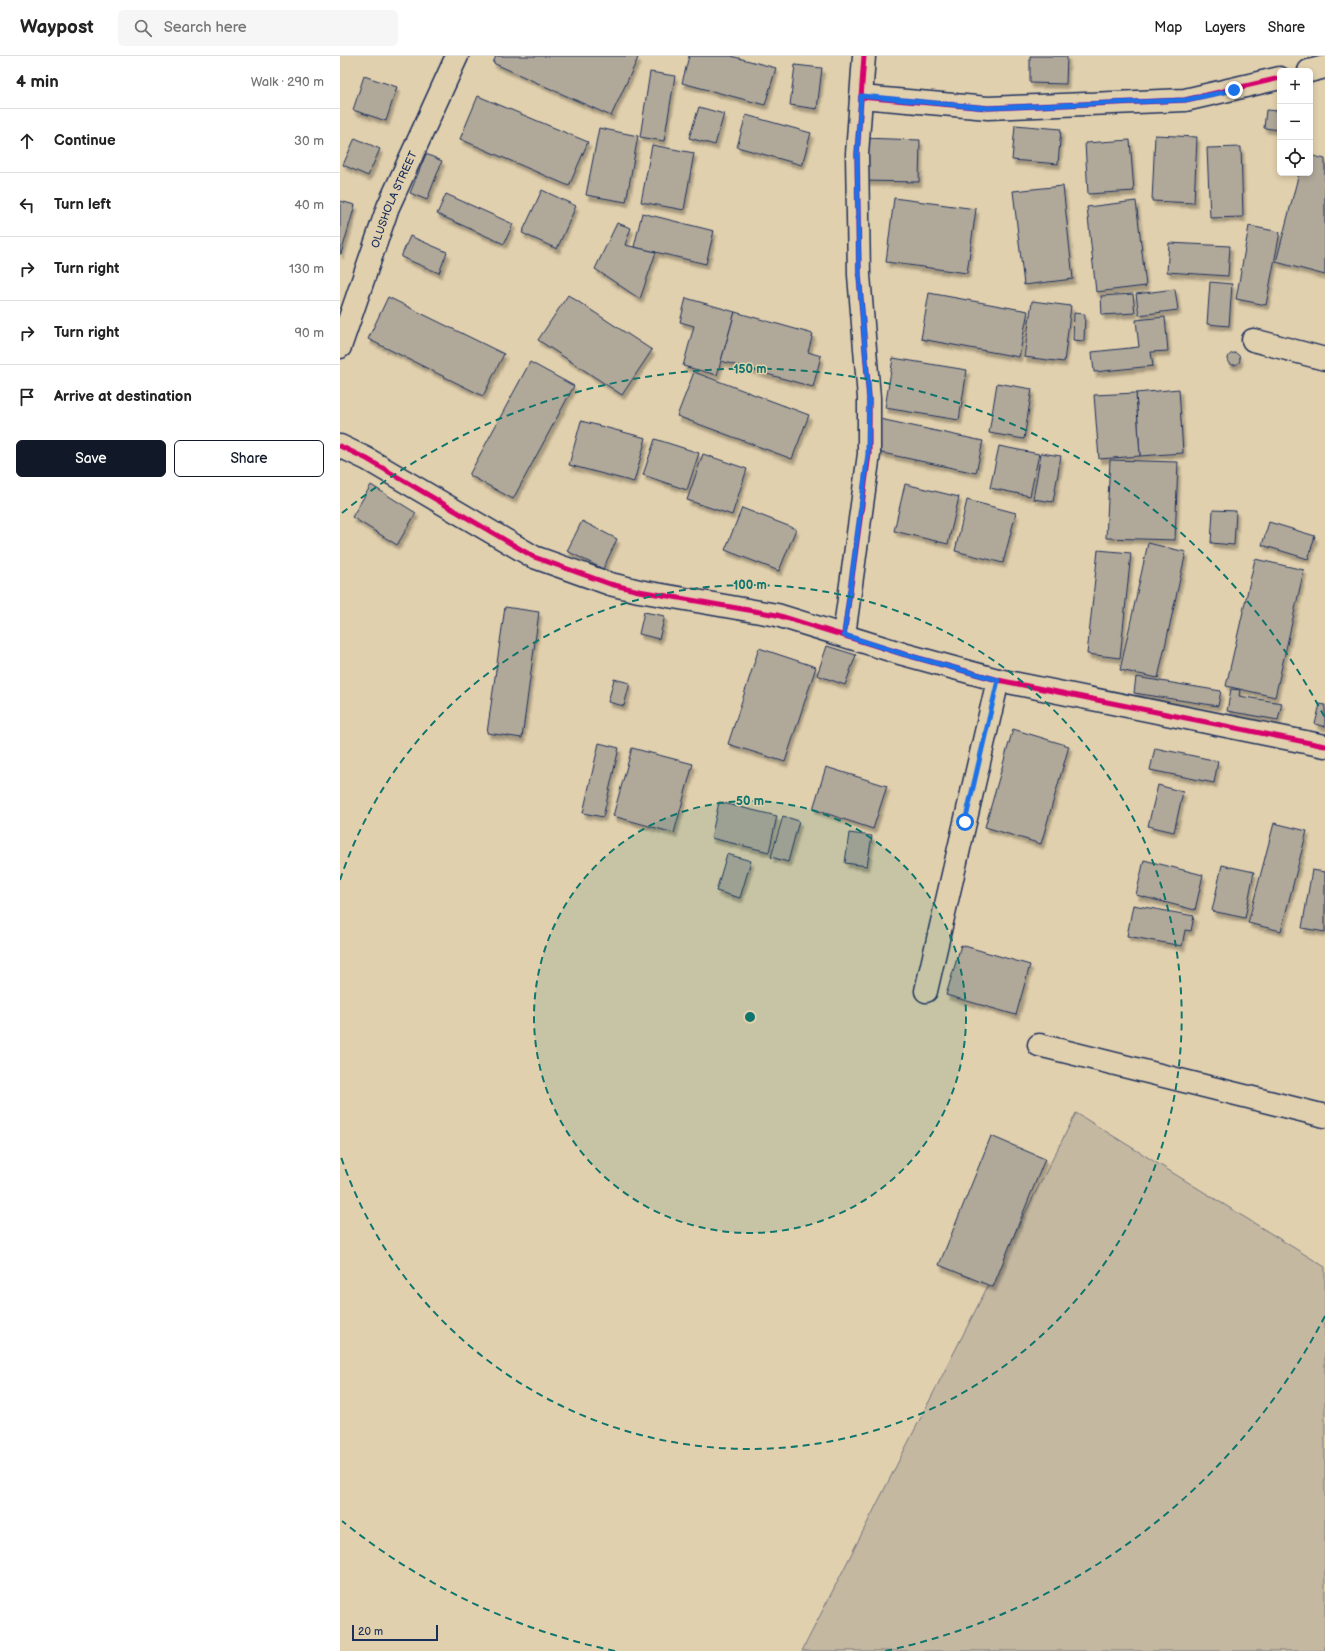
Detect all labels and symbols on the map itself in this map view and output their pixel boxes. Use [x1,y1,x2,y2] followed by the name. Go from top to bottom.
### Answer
[1225,81,1243,99] route end
[368,149,420,250] street label: OLUSHOLA STREET
[734,362,766,377] text: 150 m
[733,578,767,593] text: 100 m
[736,794,764,809] text: 50 m
[956,813,974,831] route start
[743,1010,757,1024] centre of rings
[352,1623,438,1642] scale bar

